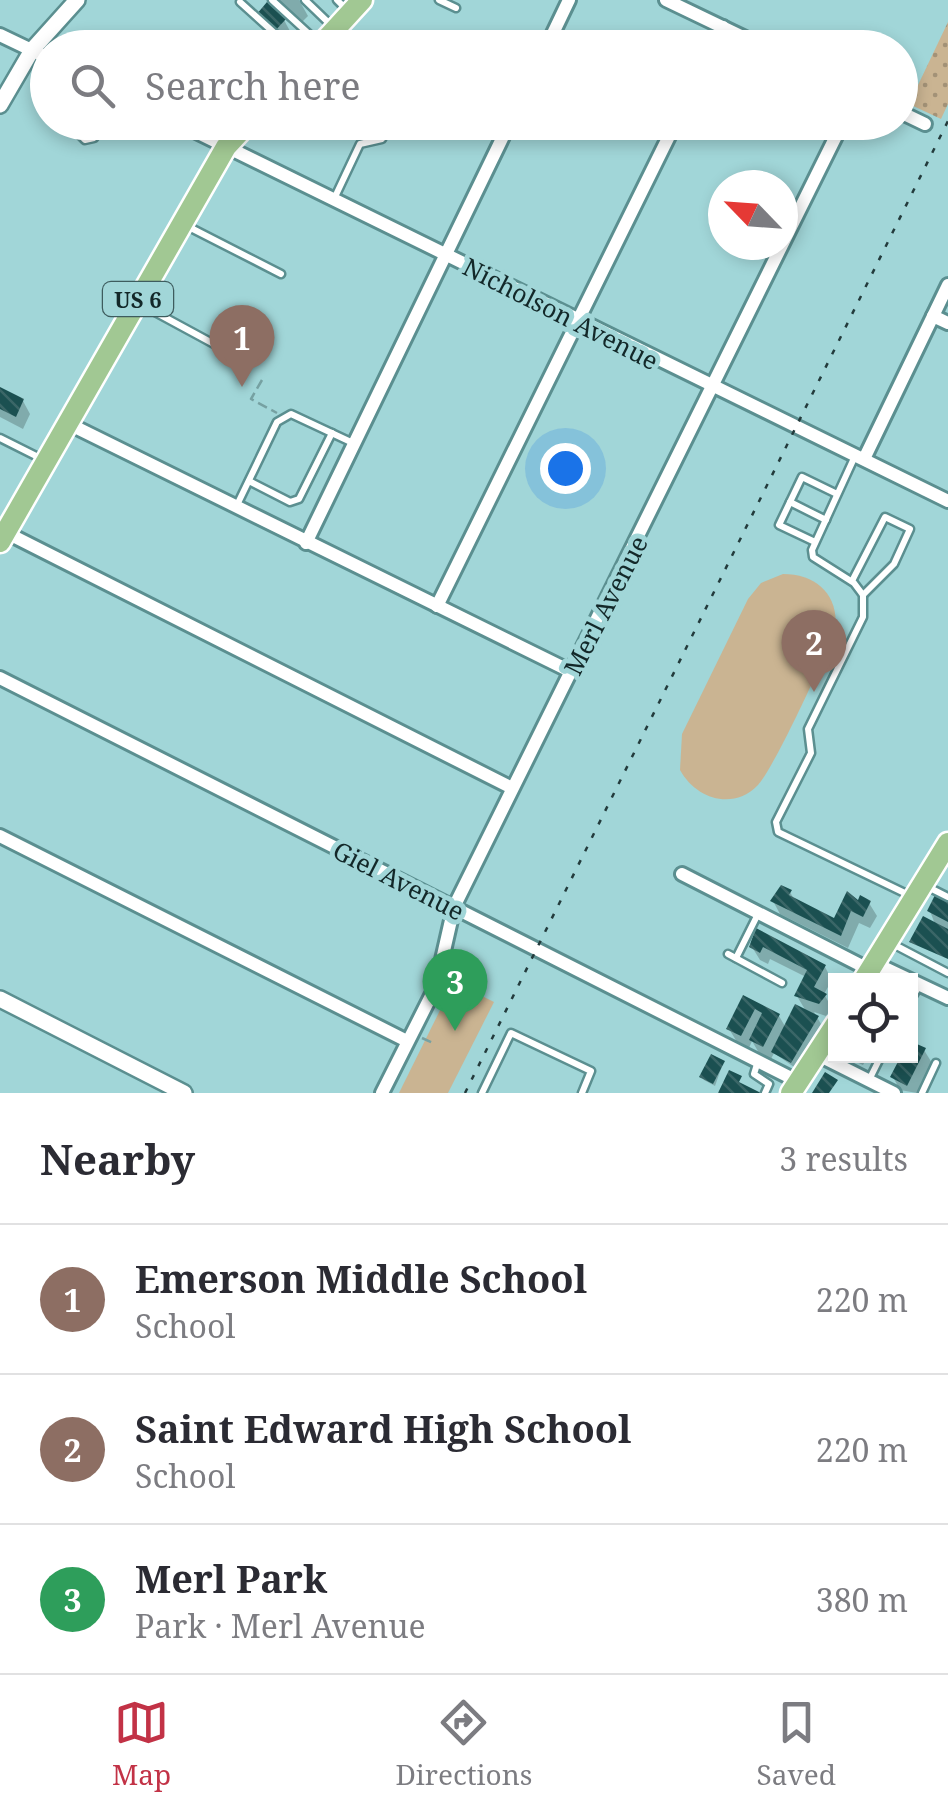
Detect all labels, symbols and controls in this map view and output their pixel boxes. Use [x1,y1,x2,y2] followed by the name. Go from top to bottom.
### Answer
[30,30,918,140] search box
[65,58,120,113] icon: search
[145,59,361,111] text: Search here
[708,170,798,260] north arrow
[457,249,665,377] street label: Nicholson Avenue
[103,282,173,316] road number: US 6
[210,304,274,387] pin: 1
[540,443,591,494] your location
[555,529,655,681] street label: Merl Avenue
[782,610,846,692] pin: 2
[328,832,470,928] street label: Giel Avenue
[422,948,488,1031] pin: 3
[828,973,918,1063] map controls
[828,973,918,1063] button: locate
[40,1130,195,1187] text: Nearby
[779,1137,908,1180] text: 3 results
[135,1252,587,1304] text: Emerson Middle School
[63,1278,82,1321] text: 1
[816,1278,908,1321] text: 220 m
[135,1304,235,1347] text: School
[135,1402,631,1454] text: Saint Edward High School
[63,1428,82,1471] text: 2
[816,1428,908,1471] text: 220 m
[135,1454,235,1497] text: School
[135,1552,327,1604] text: Merl Park
[63,1578,82,1621] text: 3
[816,1578,908,1621] text: 380 m
[135,1604,426,1647] text: Park · Merl Avenue
[112,1695,171,1793] tab: Map
[395,1695,532,1793] tab: Directions
[757,1695,836,1793] tab: Saved

